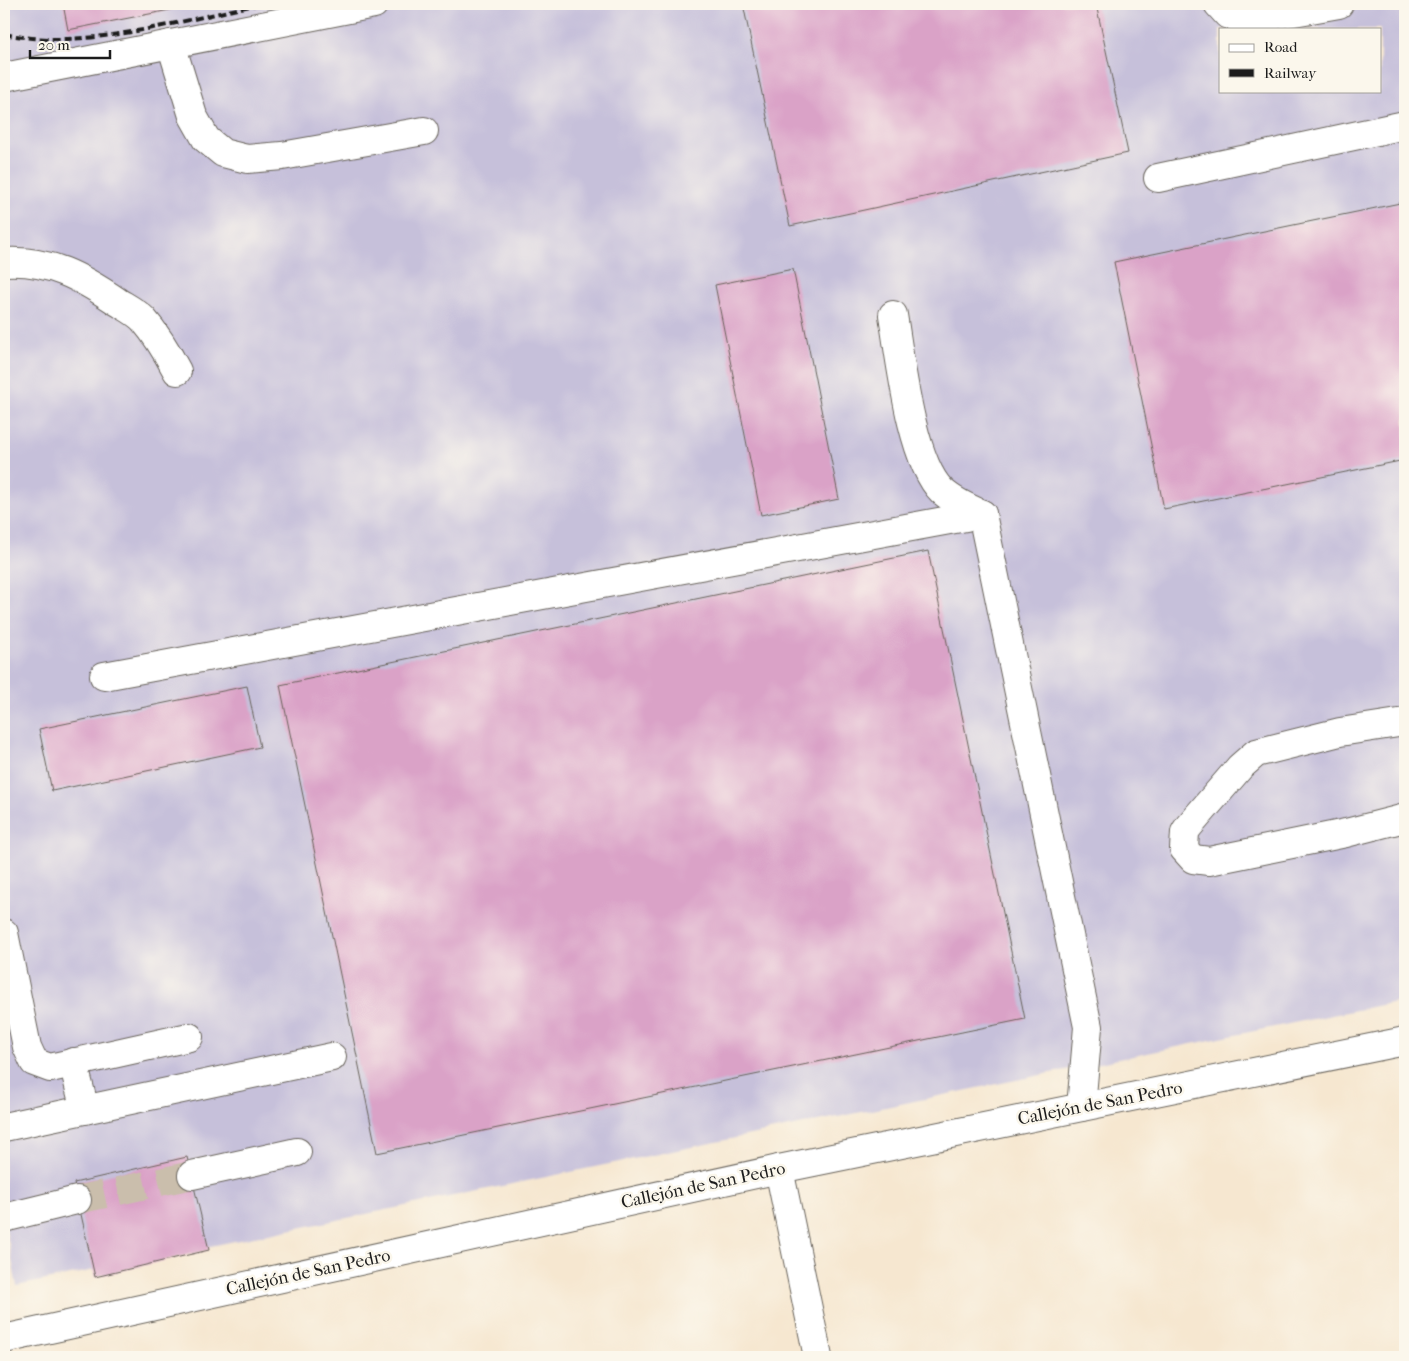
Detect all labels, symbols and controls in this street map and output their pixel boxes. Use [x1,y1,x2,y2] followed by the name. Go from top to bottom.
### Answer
[30,28,110,60] scale bar
[1219,28,1382,92] legend
[38,36,70,54] text: 20 m
[1264,38,1298,56] text: Road
[1264,64,1317,82] text: Railway
[1016,1077,1184,1130] street label: Callejón de San Pedro
[619,1158,787,1213] street label: Callejón de San Pedro
[224,1245,392,1300] street label: Callejón de San Pedro

